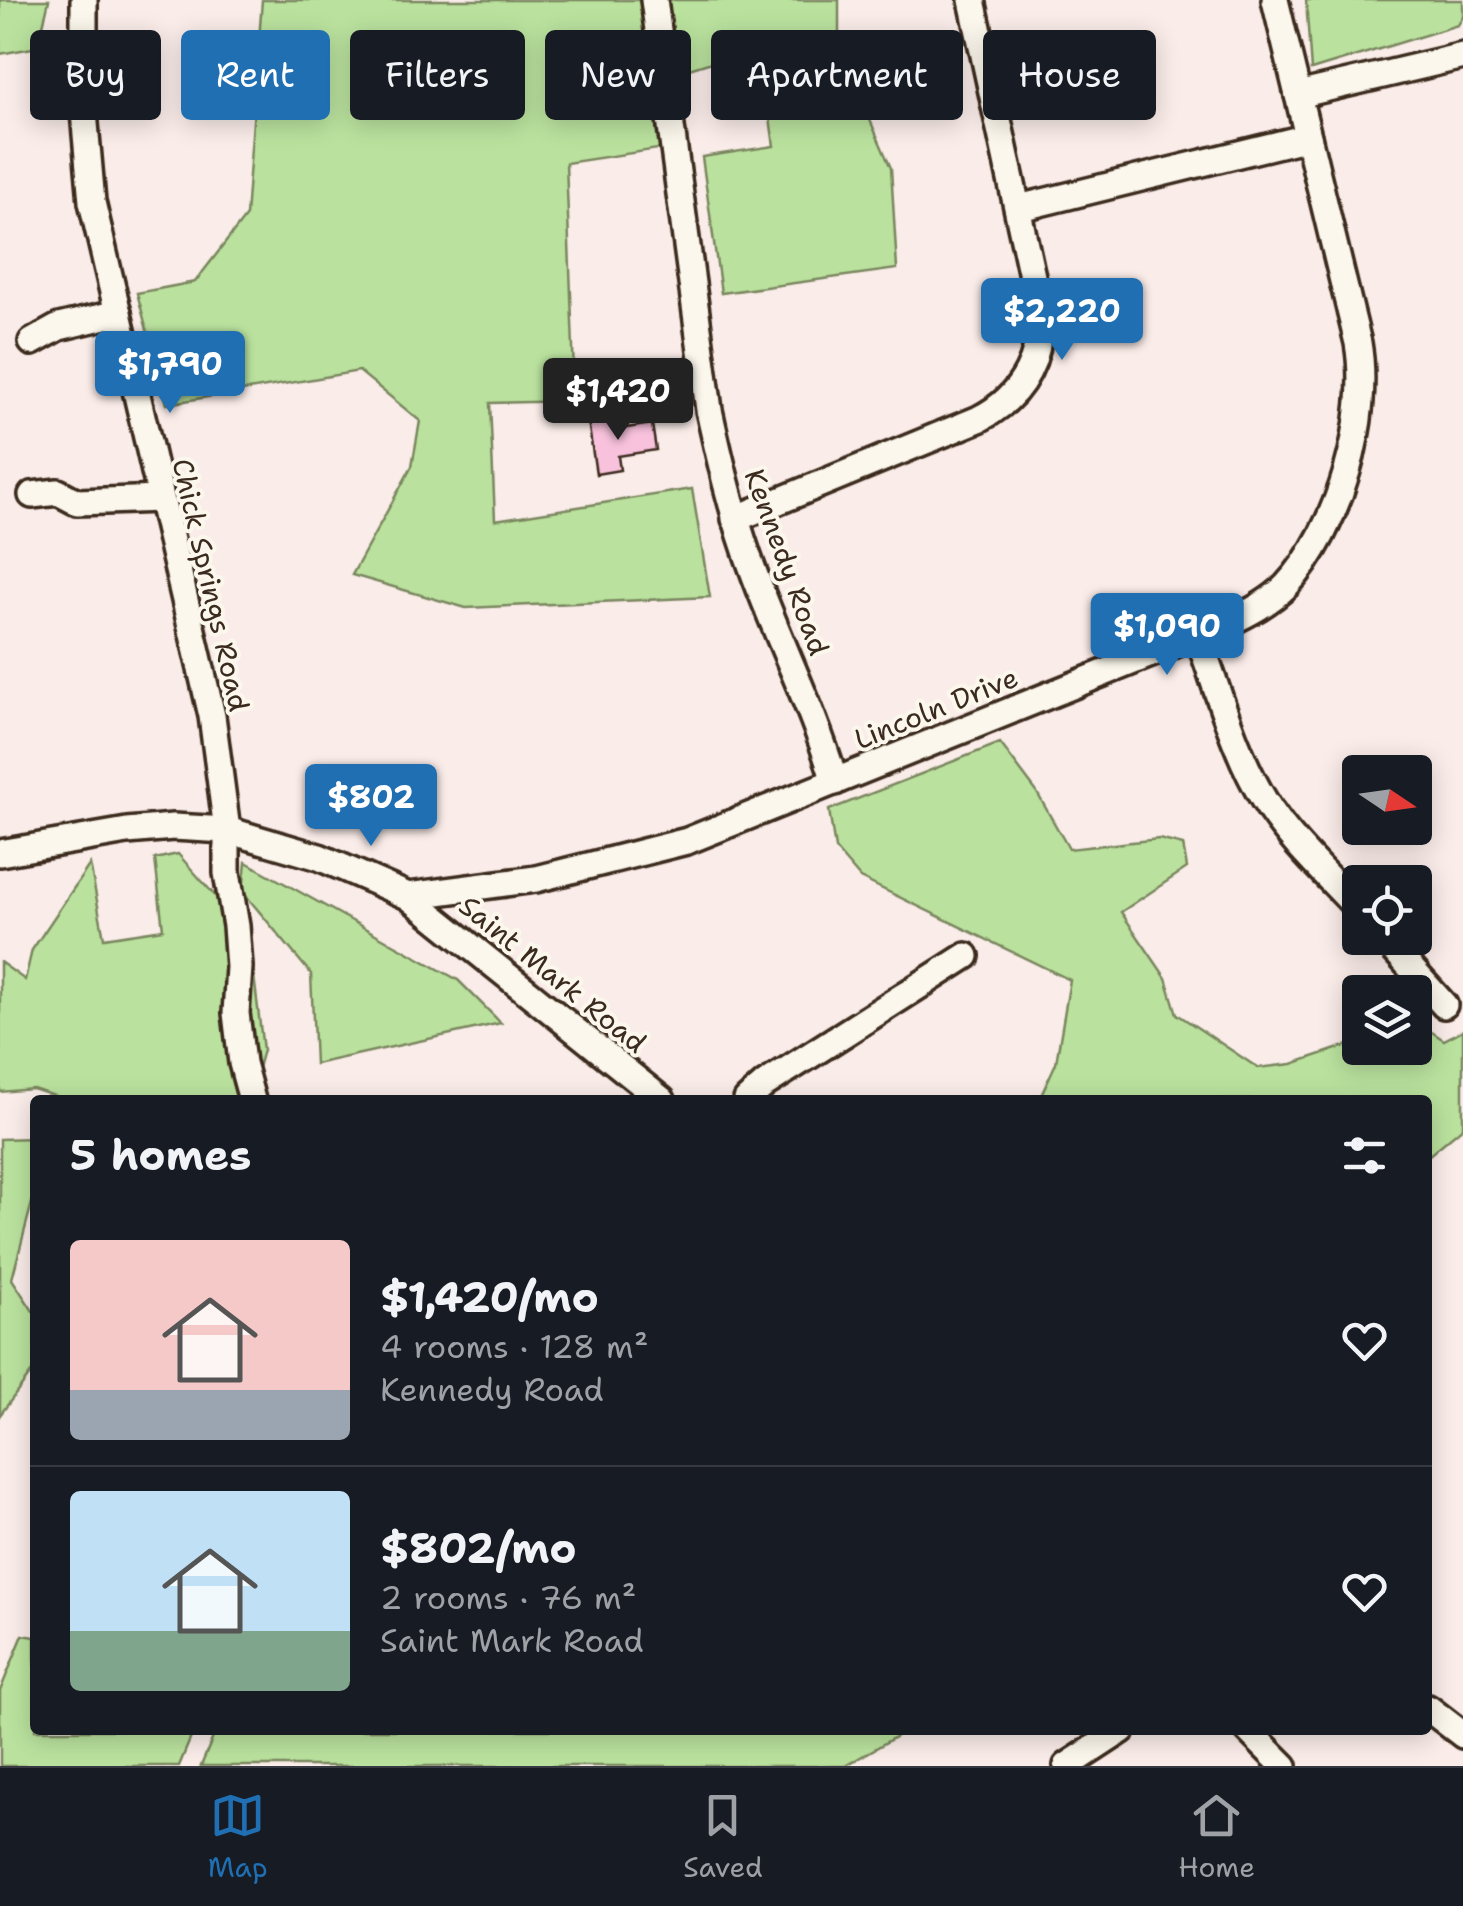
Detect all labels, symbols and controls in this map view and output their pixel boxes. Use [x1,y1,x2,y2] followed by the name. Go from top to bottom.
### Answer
[30,30,161,120] chip: Buy
[181,30,330,120] chip: Rent
[350,30,525,120] chip: Filters
[545,30,691,120] chip: New
[711,30,963,120] chip: Apartment
[983,30,1156,120] chip: House
[981,278,1143,363] pin: $2,220
[1003,289,1121,332] text: $2,220
[89,331,251,416] pin: $1,790
[117,342,223,385] text: $1,790
[537,358,699,443] pin: $1,420
[565,369,671,412] text: $1,420
[163,455,259,715] street label: Chick Springs Road
[736,463,838,661] street label: Kennedy Road
[1086,593,1248,678] pin: $1,090
[1113,604,1221,647] text: $1,090
[849,658,1023,758] street label: Lincoln Drive
[1342,755,1432,845] north arrow
[1342,755,1432,1065] map controls
[312,764,430,849] pin: $802
[327,775,415,818] text: $802
[1342,865,1432,955] button: locate
[451,887,655,1061] street label: Saint Mark Road
[1342,975,1432,1065] button: layers
[70,1127,251,1183] text: 5 homes
[1337,1128,1392,1183] icon: filters
[380,1269,599,1325] text: $1,420/mo
[150,1280,270,1400] icon: home
[1337,1313,1392,1368] icon: heart
[380,1325,648,1368] text: 4 rooms · 128 m²
[380,1368,604,1411] text: Kennedy Road
[380,1520,577,1576] text: $802/mo
[150,1531,270,1651] icon: home
[1337,1564,1392,1619] icon: heart
[380,1576,636,1619] text: 2 rooms · 76 m²
[380,1619,644,1662] text: Saint Mark Road
[208,1788,268,1886] tab: Map
[683,1788,763,1886] tab: Saved
[1178,1788,1255,1886] tab: Home

